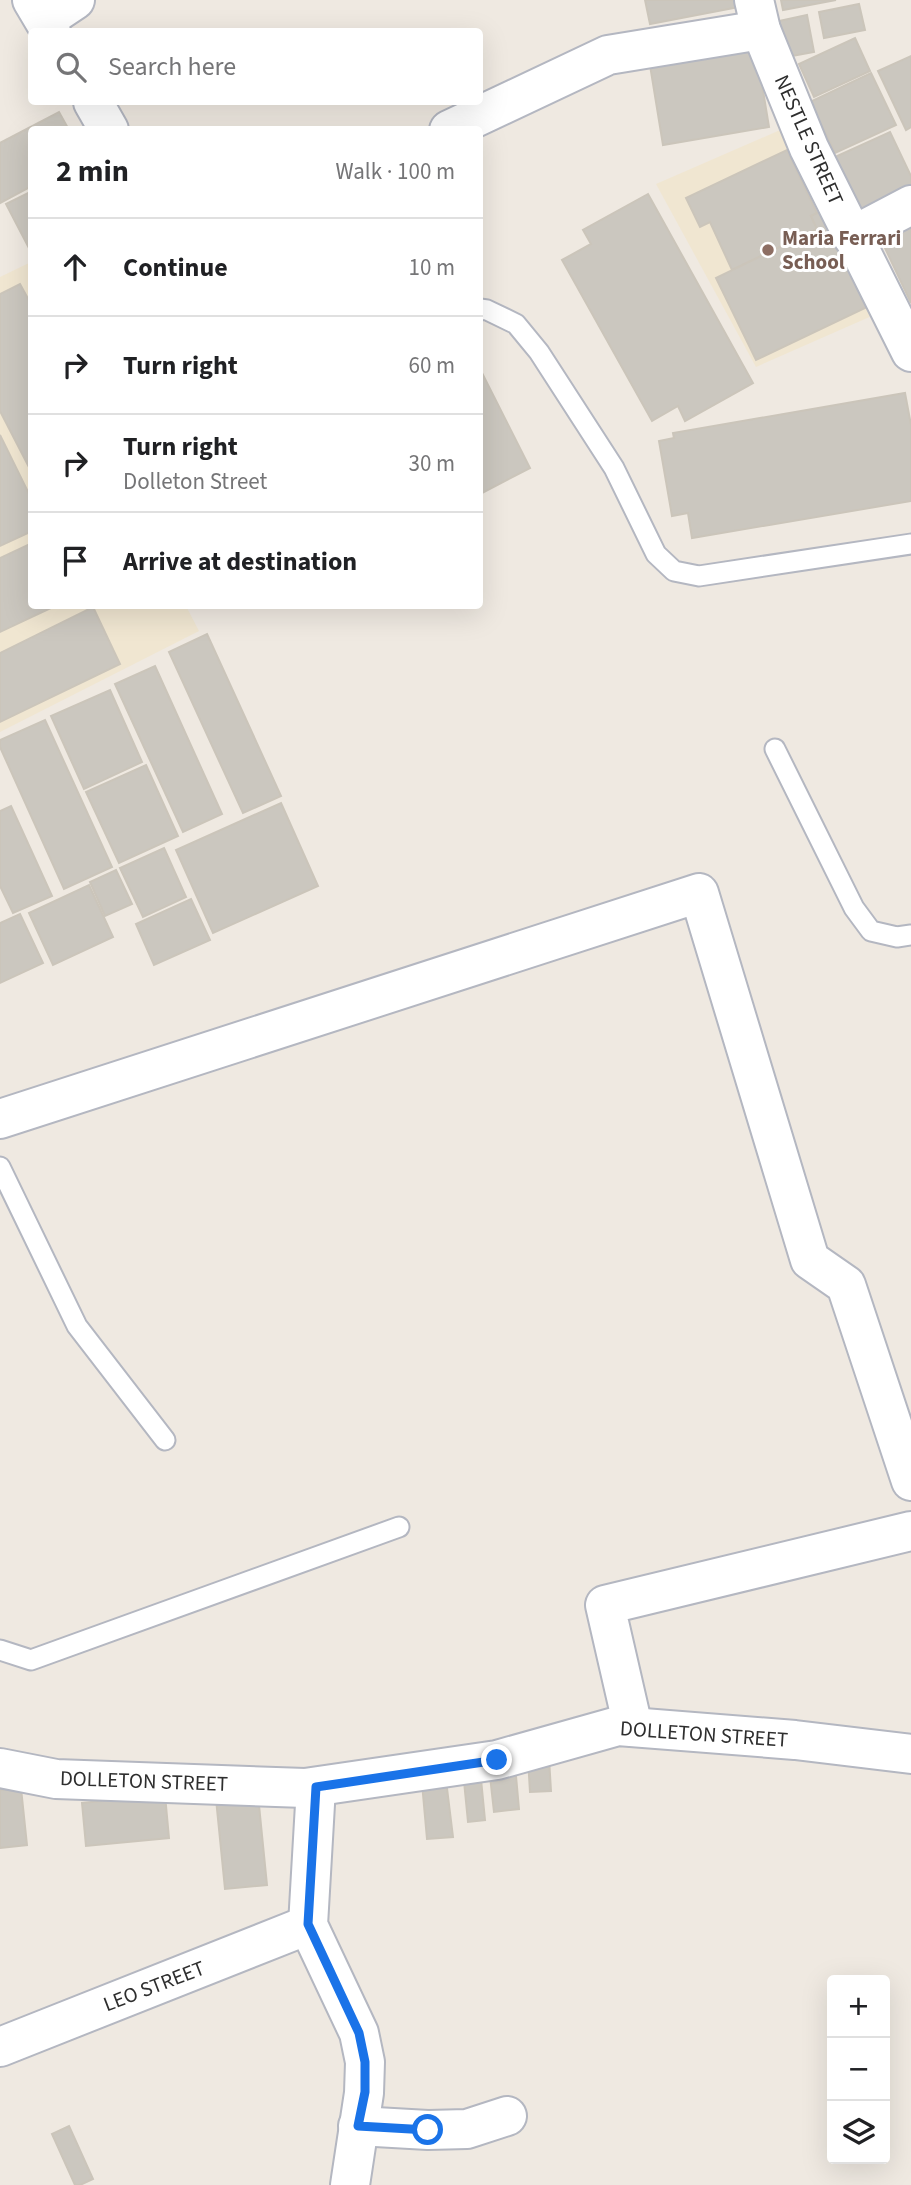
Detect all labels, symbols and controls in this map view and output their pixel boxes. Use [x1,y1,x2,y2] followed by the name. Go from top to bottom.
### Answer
[28,28,483,105] search box
[52,48,90,86] icon: search
[108,48,236,85] text: Search here
[767,70,851,210] street label: NESTLE STREET
[56,150,129,193] text: 2 min
[336,155,455,188] text: Walk · 100 m
[782,223,901,277] place label: Maria Ferrari School
[760,242,776,258] marker: Maria Ferrari School
[56,248,94,286] icon: ahead
[123,249,228,286] text: Continue
[408,251,455,284] text: 10 m
[56,346,94,384] icon: right
[123,347,238,384] text: Turn right
[408,349,455,382] text: 60 m
[123,428,238,465] text: Turn right
[56,444,94,482] icon: right
[408,447,455,480] text: 30 m
[123,465,267,498] text: Dolleton Street
[56,542,94,580] icon: arrive
[123,543,357,580] text: Arrive at destination
[619,1713,789,1755] street label: DOLLETON STREET
[481,1744,512,1775] route end
[59,1763,229,1799] street label: DOLLETON STREET
[99,1953,209,2019] street label: LEO STREET
[827,1975,890,2164] map controls
[827,1975,890,2038] button: +
[827,2038,890,2101] button: −
[827,2101,890,2164] button: layers
[412,2114,443,2145] route start

